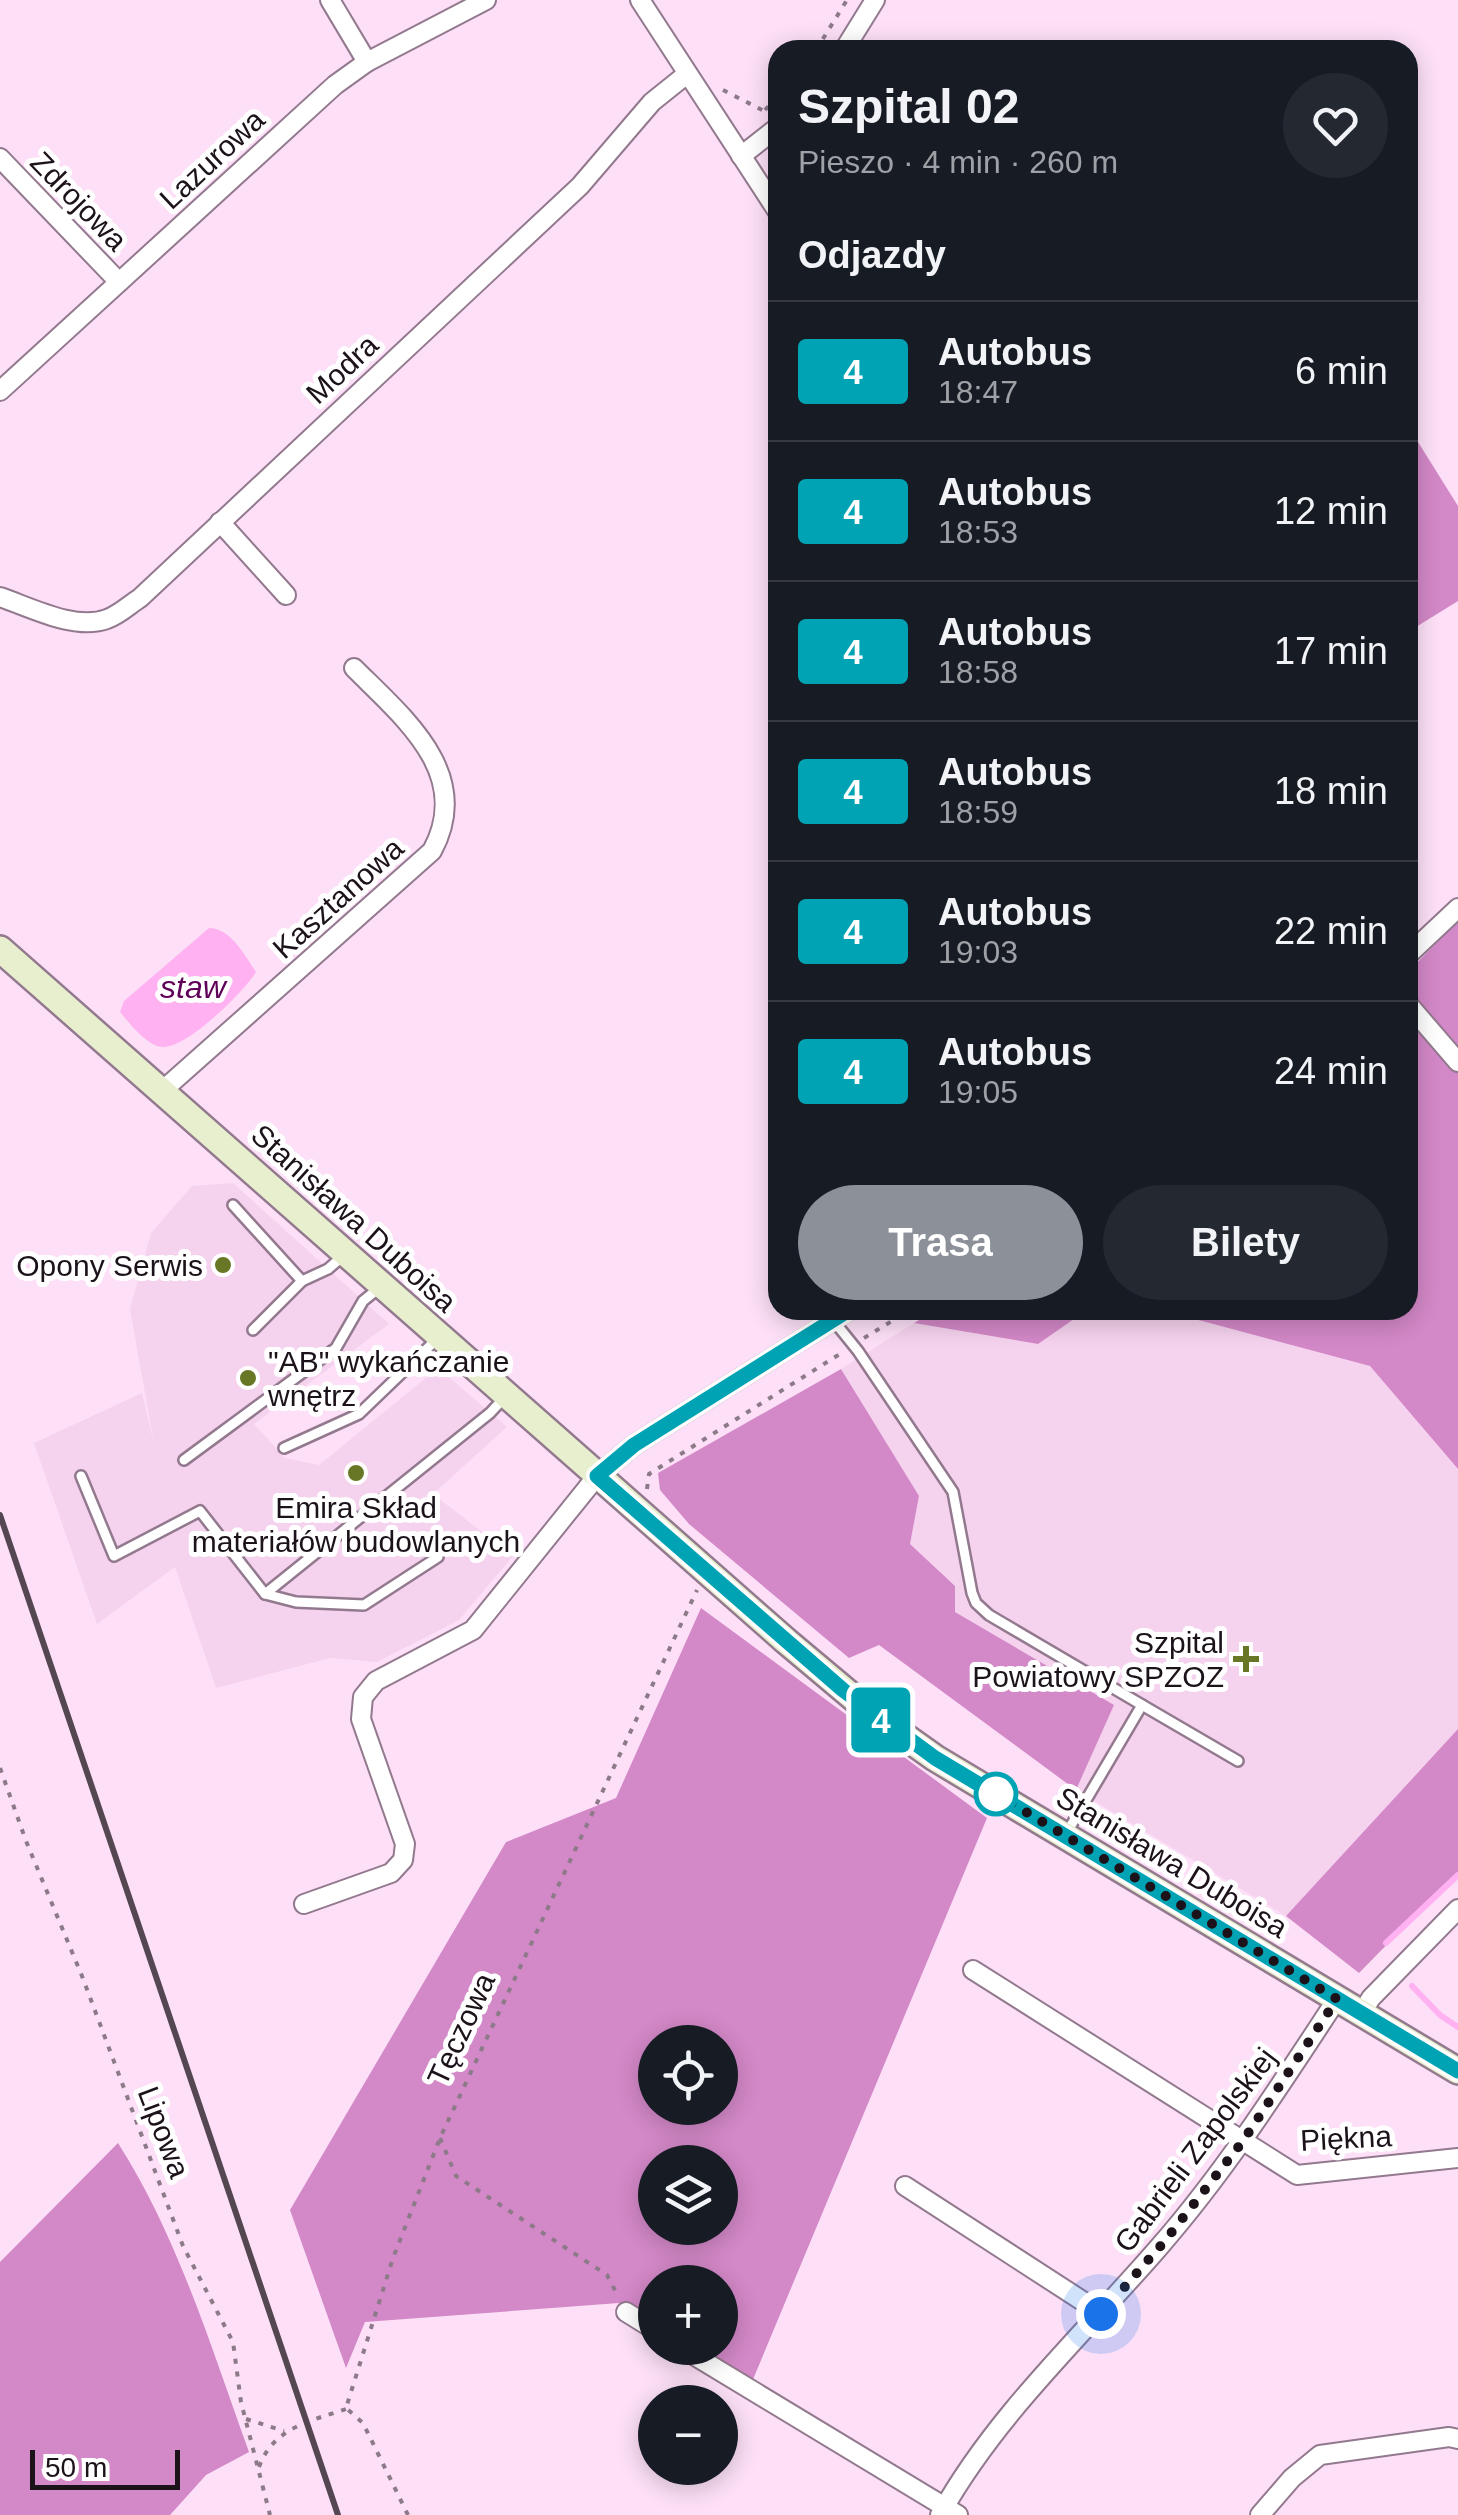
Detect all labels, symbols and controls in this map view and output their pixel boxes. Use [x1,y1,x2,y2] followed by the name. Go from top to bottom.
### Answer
[1283,73,1388,178] button: heart
[798,80,1019,133] text: Szpital 02
[153,102,271,215] street label: Lazurowa
[798,144,1118,180] text: Pieszo · 4 min · 260 m
[24,145,134,257] street label: Zdrojowa
[798,234,946,276] text: Odjazdy
[300,328,385,410] street label: Modra
[938,331,1092,373] text: Autobus
[1295,350,1388,392] text: 6 min
[843,352,863,391] text: 4
[938,374,1018,410] text: 18:47
[938,471,1092,513] text: Autobus
[1274,490,1388,532] text: 12 min
[843,492,863,531] text: 4
[938,514,1018,550] text: 18:53
[938,611,1092,653] text: Autobus
[1274,630,1388,672] text: 17 min
[843,632,863,671] text: 4
[938,654,1018,690] text: 18:58
[938,751,1092,793] text: Autobus
[1274,770,1388,812] text: 18 min
[843,772,863,811] text: 4
[938,794,1018,830] text: 18:59
[266,831,410,965] street label: Kasztanowa
[938,891,1092,933] text: Autobus
[1274,910,1388,952] text: 22 min
[843,912,863,951] text: 4
[938,934,1018,970] text: 19:03
[160,969,228,1005] water label: staw
[938,1031,1092,1073] text: Autobus
[1274,1050,1388,1092] text: 24 min
[843,1052,863,1091] text: 4
[938,1074,1018,1110] text: 19:05
[245,1118,463,1319] street label: Stanisława Duboisa
[798,1185,1083,1300] button: Trasa
[1103,1185,1388,1300] button: Bilety
[16,1249,203,1282] place label: Opony Serwis
[212,1254,234,1276] marker: Opony Serwis
[267,1345,509,1412] place label: "AB" wykańczanie wnętrz
[237,1367,259,1389] marker: "AB" wykańczanie wnętrz
[345,1462,367,1484] marker: Emira Skład materiałów budowlanych
[192,1491,520,1558] place label: Emira Skład materiałów budowlanych
[972,1626,1224,1693] place label: Szpital Powiatowy SPZOZ
[1233,1646,1259,1672] marker: Szpital Powiatowy SPZOZ
[848,1688,914,1752] line badge: 4
[871,1701,891,1740] text: 4
[975,1773,1017,1815] unlabelled marker
[1051,1780,1294,1944] street label: Stanisława Duboisa
[421,1967,501,2090] street label: Tęczowa
[638,2025,738,2485] map controls
[638,2025,738,2125] button: locate
[1108,2042,1282,2258] street label: Gabrieli Zapolskiej
[132,2082,197,2183] street label: Lipowa
[1299,2119,1393,2157] street label: Piękna
[638,2145,738,2245] button: layers
[638,2265,738,2365] button: +
[1076,2289,1126,2339] your location
[638,2385,738,2485] button: −
[30,2445,180,2490] scale bar
[45,2452,107,2483] text: 50 m

